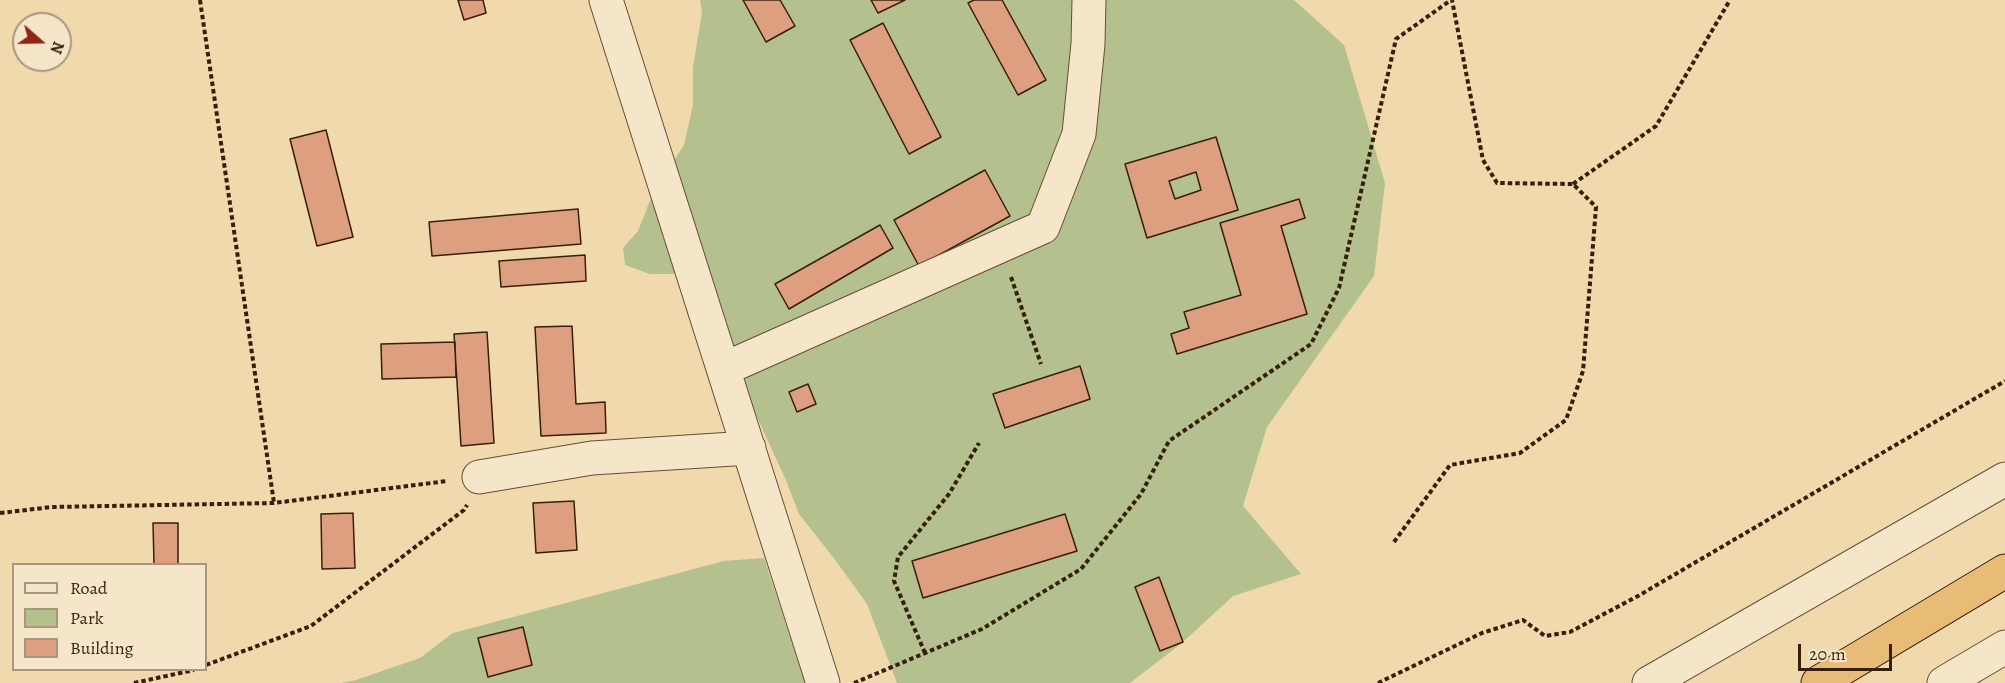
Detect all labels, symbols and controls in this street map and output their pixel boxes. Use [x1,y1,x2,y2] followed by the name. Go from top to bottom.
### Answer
[12,12,72,72] north arrow
[45,38,69,57] text: N
[12,563,207,671] legend
[70,576,107,600] text: Road
[70,606,104,630] text: Park
[1801,632,1896,670] scale bar
[70,636,134,660] text: Building
[1809,642,1846,666] text: 20 m

